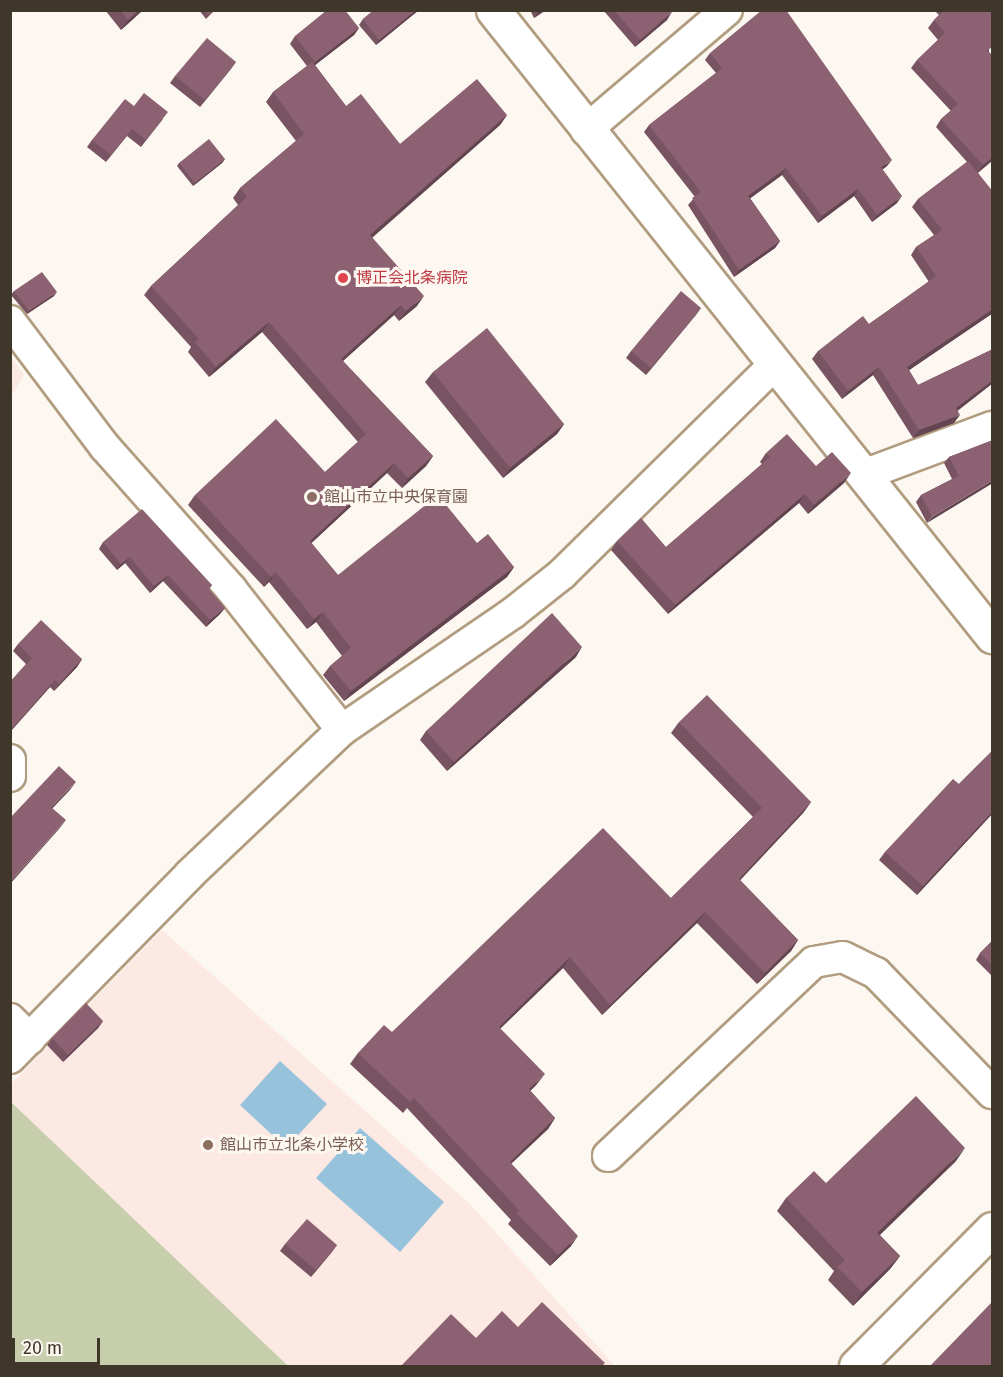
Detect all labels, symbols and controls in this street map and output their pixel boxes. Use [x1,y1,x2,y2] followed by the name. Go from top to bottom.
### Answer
[356,268,468,288] place label: 博正会北条病院
[334,269,352,287] marker: 博正会北条病院
[324,487,468,507] place label: 館山市立中央保育園
[305,490,319,504] marker: 館山市立中央保育園
[220,1135,364,1155] place label: 館山市立北条小学校
[201,1138,215,1152] marker: 館山市立北条小学校
[15,1326,104,1364] scale bar
[23,1337,62,1359] text: 20 m

